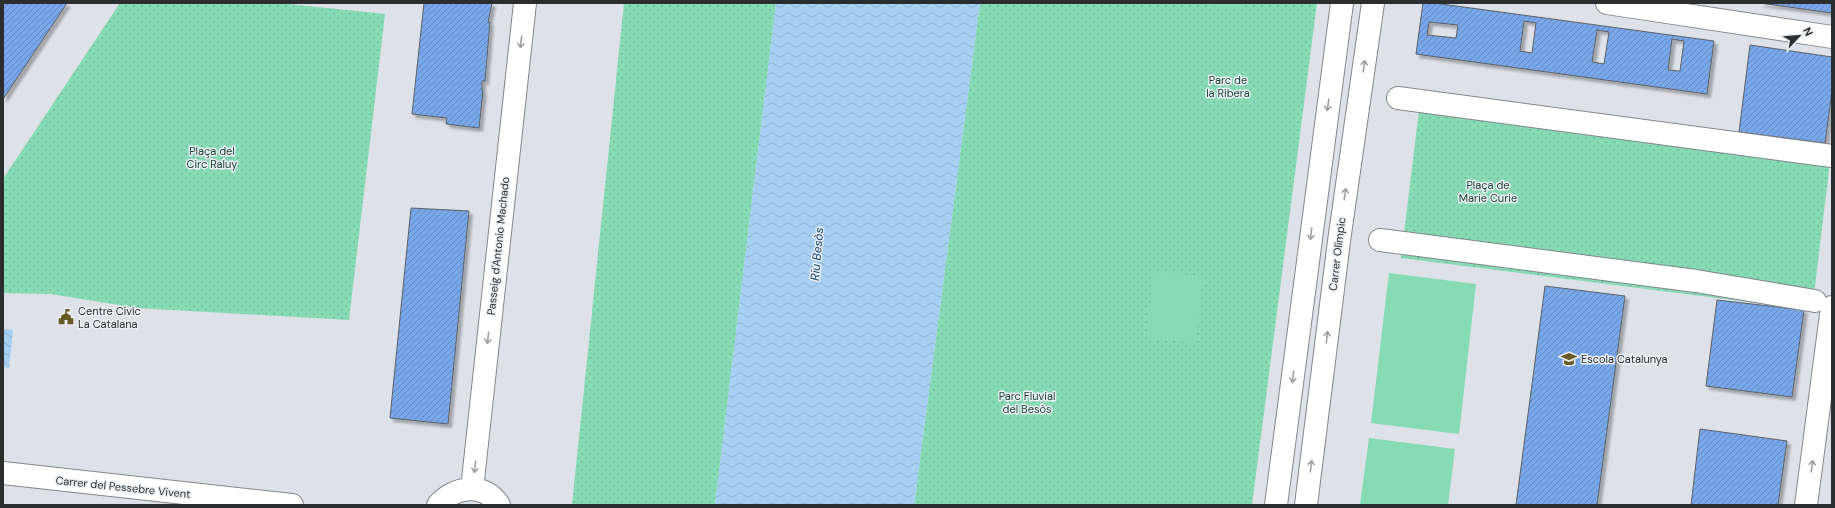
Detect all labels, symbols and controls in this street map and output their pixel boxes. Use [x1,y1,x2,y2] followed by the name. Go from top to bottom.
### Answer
[1779,16,1819,56] north arrow
[1800,25,1816,38] text: N
[517,35,525,48] one-way arrow
[1360,60,1368,73] one-way arrow
[1206,73,1250,100] park label: Parc de la Ribera
[1324,99,1332,112] one-way arrow
[187,144,237,171] park label: Plaça del Circ Raluy
[484,176,512,316] street label: Passeig d'Antonio Machado
[1459,178,1517,205] park label: Plaça de Marie Curie
[1341,188,1349,201] one-way arrow
[1326,216,1348,292] street label: Carrer Olímpic
[807,227,827,281] water label: Riu Besòs
[1307,227,1315,240] one-way arrow
[78,304,141,331] place label: Centre Cívic La Catalana
[57,308,75,326] public building icon: Centre Cívic La Catalana
[485,331,492,344] one-way arrow
[1323,331,1331,344] one-way arrow
[1560,350,1578,368] school or university icon: Escola Catalunya
[1581,352,1668,366] place label: Escola Catalunya
[1289,370,1297,383] one-way arrow
[999,389,1055,416] park label: Parc Fluvial del Besòs
[471,460,478,473] one-way arrow
[1307,460,1315,473] one-way arrow
[1808,460,1815,473] one-way arrow
[55,473,191,501] street label: Carrer del Pessebre Vivent

